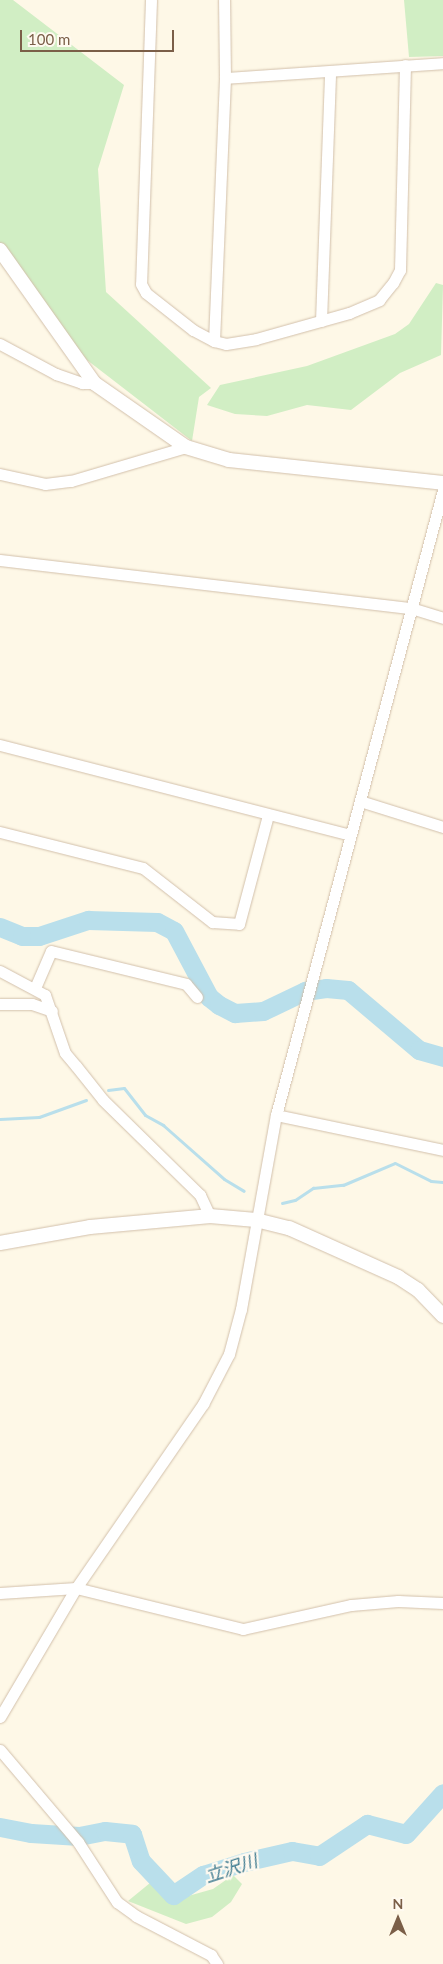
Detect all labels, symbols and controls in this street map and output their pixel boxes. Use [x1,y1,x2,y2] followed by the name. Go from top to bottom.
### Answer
[22,20,176,52] scale bar
[28,30,70,48] text: 100 m
[202,1849,260,1887] water label: 立沢川
[373,1894,423,1944] north arrow
[393,1895,403,1912] text: N

